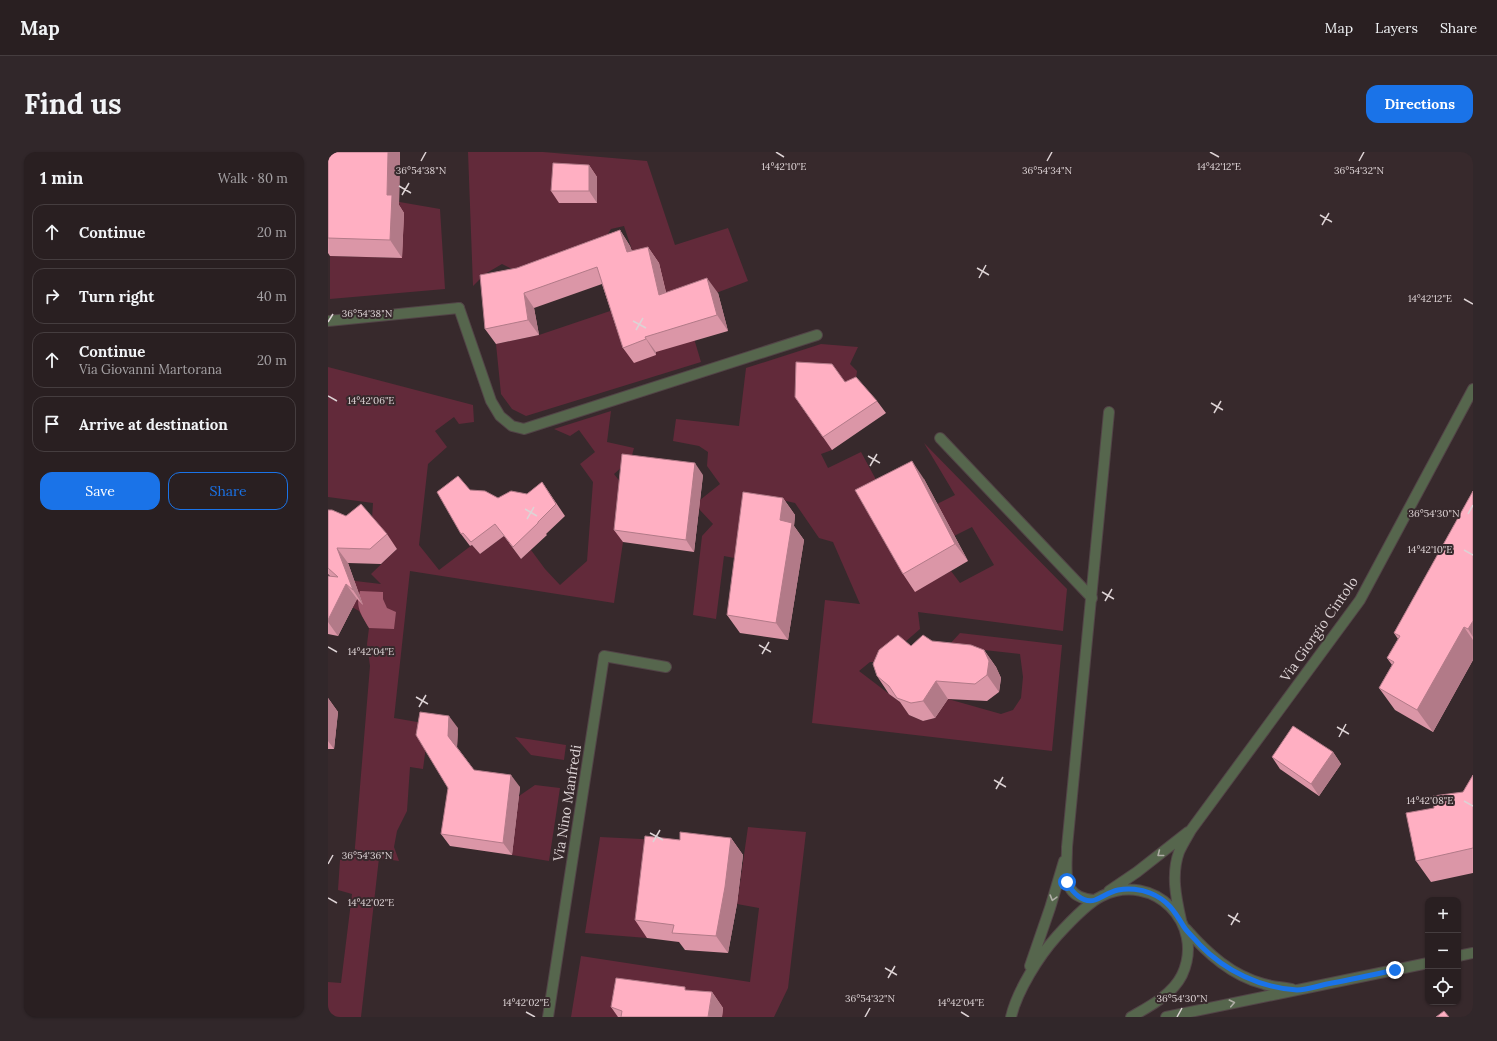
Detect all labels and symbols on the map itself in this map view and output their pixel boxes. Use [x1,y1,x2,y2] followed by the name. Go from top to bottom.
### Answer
[761,160,807,173] text: 14°42'10"E
[1197,160,1241,173] text: 14°42'12"E
[396,164,447,177] text: 36°54'38"N
[1022,164,1072,177] text: 36°54'34"N
[1334,164,1385,177] text: 36°54'32"N
[1408,292,1452,305] text: 14°42'12"E
[342,307,393,320] text: 36°54'38"N
[347,394,395,407] text: 14°42'06"E
[1408,507,1460,520] text: 36°54'30"N
[1407,543,1453,556] text: 14°42'10"E
[1275,573,1362,686] street label: Via Giorgio Cintolo
[348,645,394,658] text: 14°42'04"E
[549,743,585,864] street label: Via Nino Manfredi
[1406,794,1454,807] text: 14°42'08"E
[342,849,393,862] text: 36°54'36"N
[1158,849,1165,856] one-way arrow
[1058,873,1076,891] route start
[1049,894,1058,901] one-way arrow
[348,896,394,909] text: 14°42'02"E
[1386,961,1404,979] route end
[845,992,896,1005] text: 36°54'32"N
[1156,992,1208,1005] text: 36°54'30"N
[503,996,549,1009] text: 14°42'02"E
[938,996,984,1009] text: 14°42'04"E
[1229,1000,1235,1008] one-way arrow

